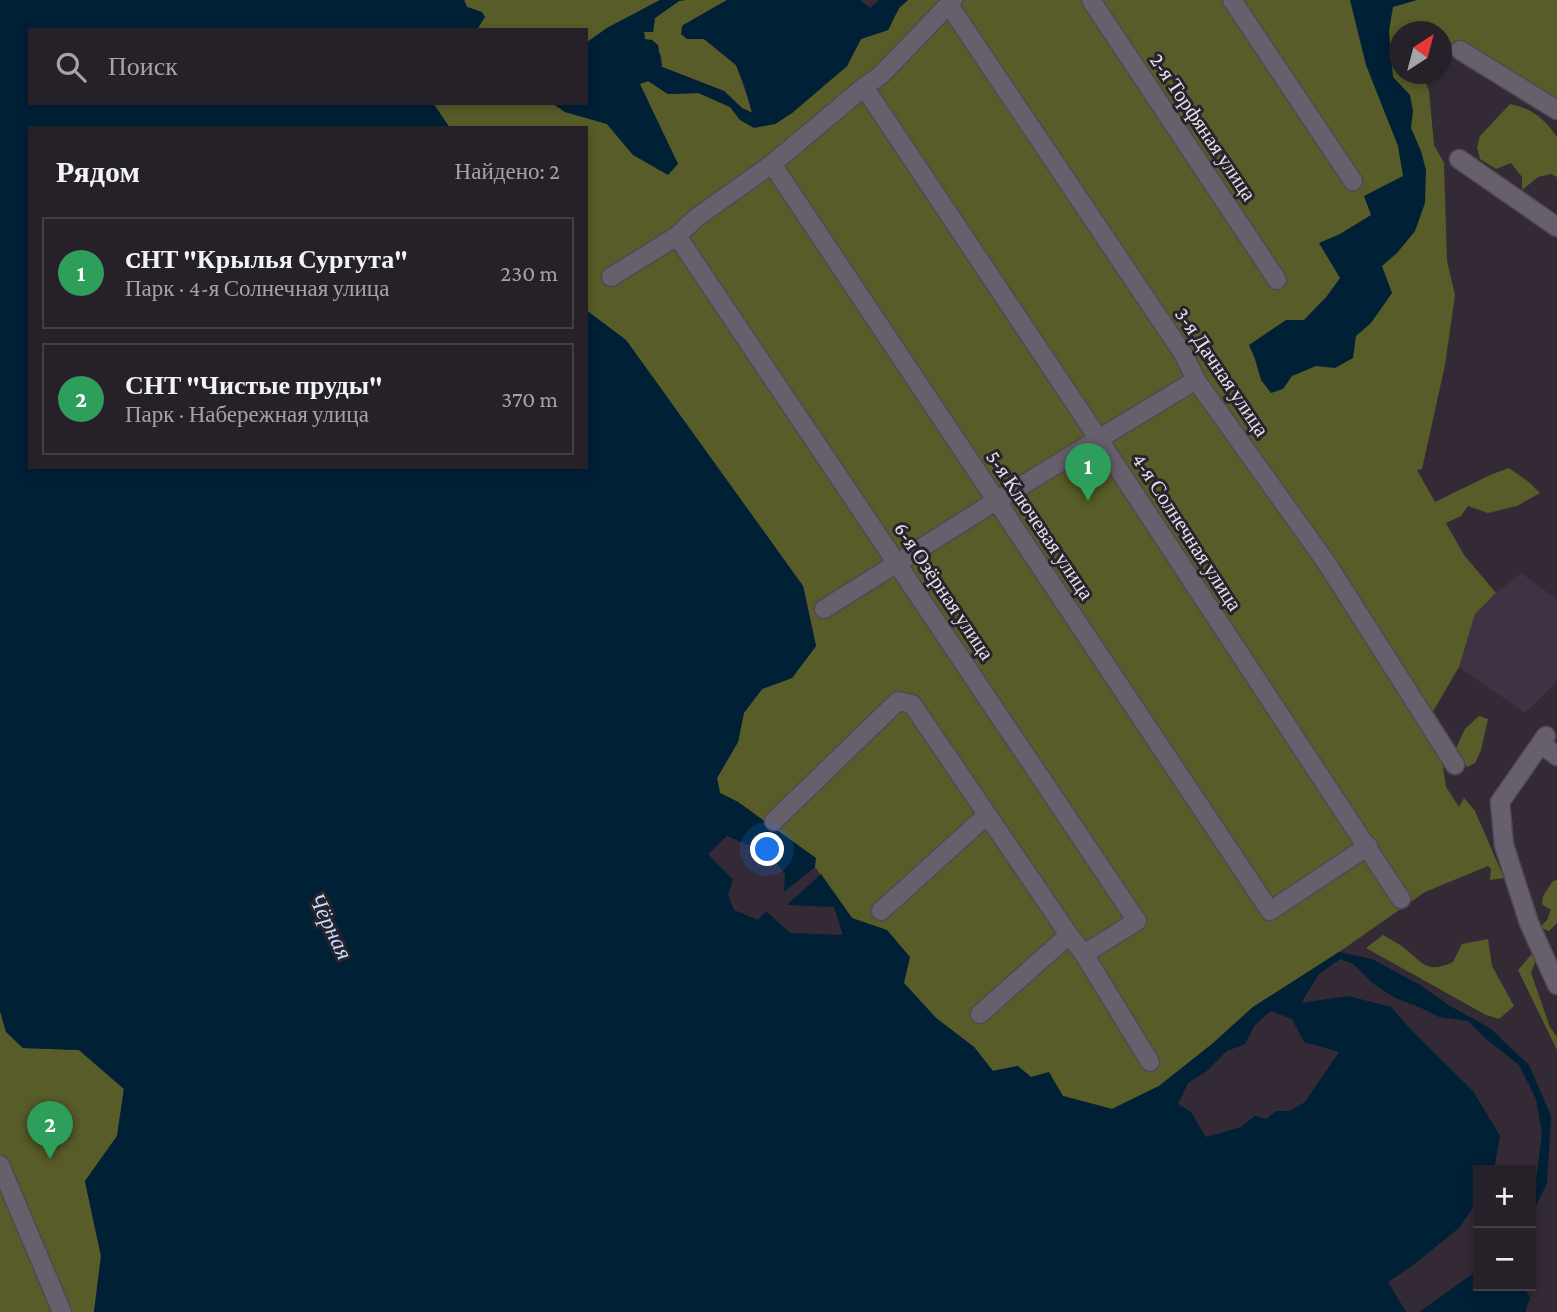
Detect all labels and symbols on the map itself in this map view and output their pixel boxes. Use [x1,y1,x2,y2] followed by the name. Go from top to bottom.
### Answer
[1389,21,1452,84] north arrow
[1145,49,1262,206] street label: 2-я Торфяная улица
[1170,303,1274,442] street label: 3-я Дачная улица
[1065,443,1111,501] pin: 1
[981,446,1099,605] street label: 5-я Ключевая улица
[1127,449,1247,616] street label: 4-я Солнечная улица
[889,517,999,665] street label: 6-я Озёрная улица
[750,832,784,866] your location
[304,888,358,964] water label: Чёрная
[27,1101,73,1159] pin: 2

